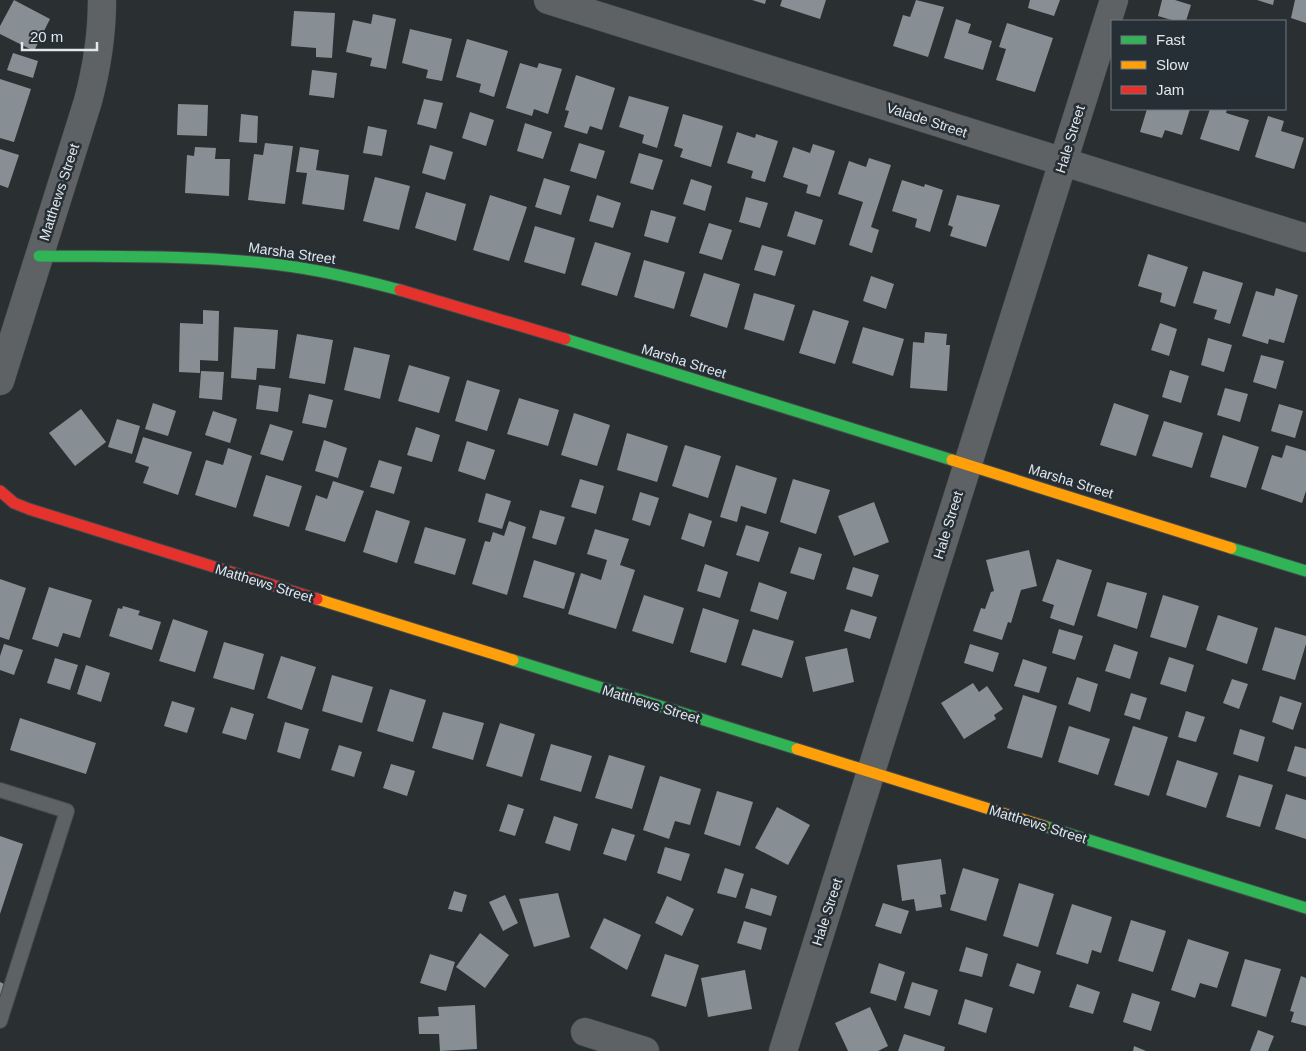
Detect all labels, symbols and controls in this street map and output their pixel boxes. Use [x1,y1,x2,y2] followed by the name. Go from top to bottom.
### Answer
[22,20,98,52] scale bar
[1111,20,1286,110] legend
[30,28,63,45] text: 20 m
[1156,31,1186,48] text: Fast
[1156,56,1189,73] text: Slow
[1156,81,1184,98] text: Jam
[885,99,969,141] street label: Valade Street
[1052,103,1088,175] street label: Hale Street
[36,141,82,243] street label: Matthews Street
[247,239,337,267] street label: Marsha Street
[640,340,728,382] street label: Marsha Street
[1027,460,1115,502] street label: Marsha Street
[930,489,966,561] street label: Hale Street
[213,561,315,605] street label: Matthews Street
[600,682,702,726] street label: Matthews Street
[987,802,1089,846] street label: Matthews Street
[809,876,845,948] street label: Hale Street

